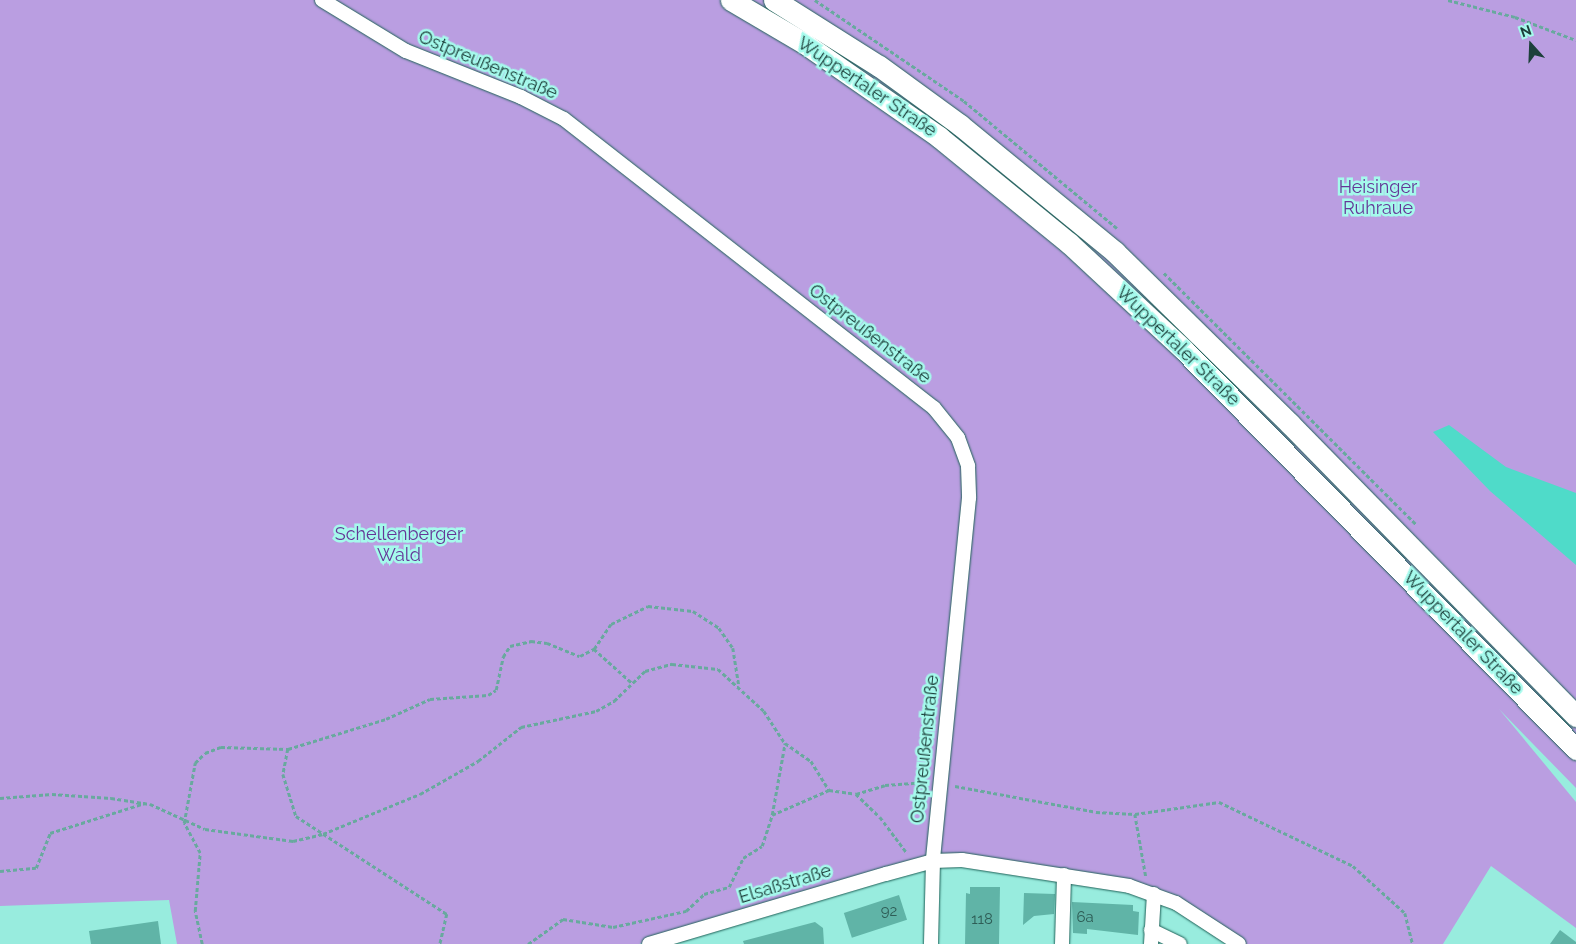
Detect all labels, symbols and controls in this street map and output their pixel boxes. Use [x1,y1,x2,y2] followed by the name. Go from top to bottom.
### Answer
[1506,20,1556,70] north arrow
[1518,22,1534,40] text: N
[415,26,561,104] street label: Ostpreußenstraße
[793,32,941,142] street label: Wuppertaler Straße
[1339,177,1417,220] park label: Heisinger Ruhraue
[805,280,935,388] street label: Ostpreußenstraße
[1112,281,1244,411] street label: Wuppertaler Straße
[335,524,463,566] park label: Schellenberger Wald
[1398,567,1528,699] street label: Wuppertaler Straße
[906,674,944,824] street label: Ostpreußenstraße
[736,860,834,908] street label: Elsaßstraße
[881,903,897,921] house number: 92
[1076,909,1094,927] house number: 6a
[971,911,993,929] house number: 118

